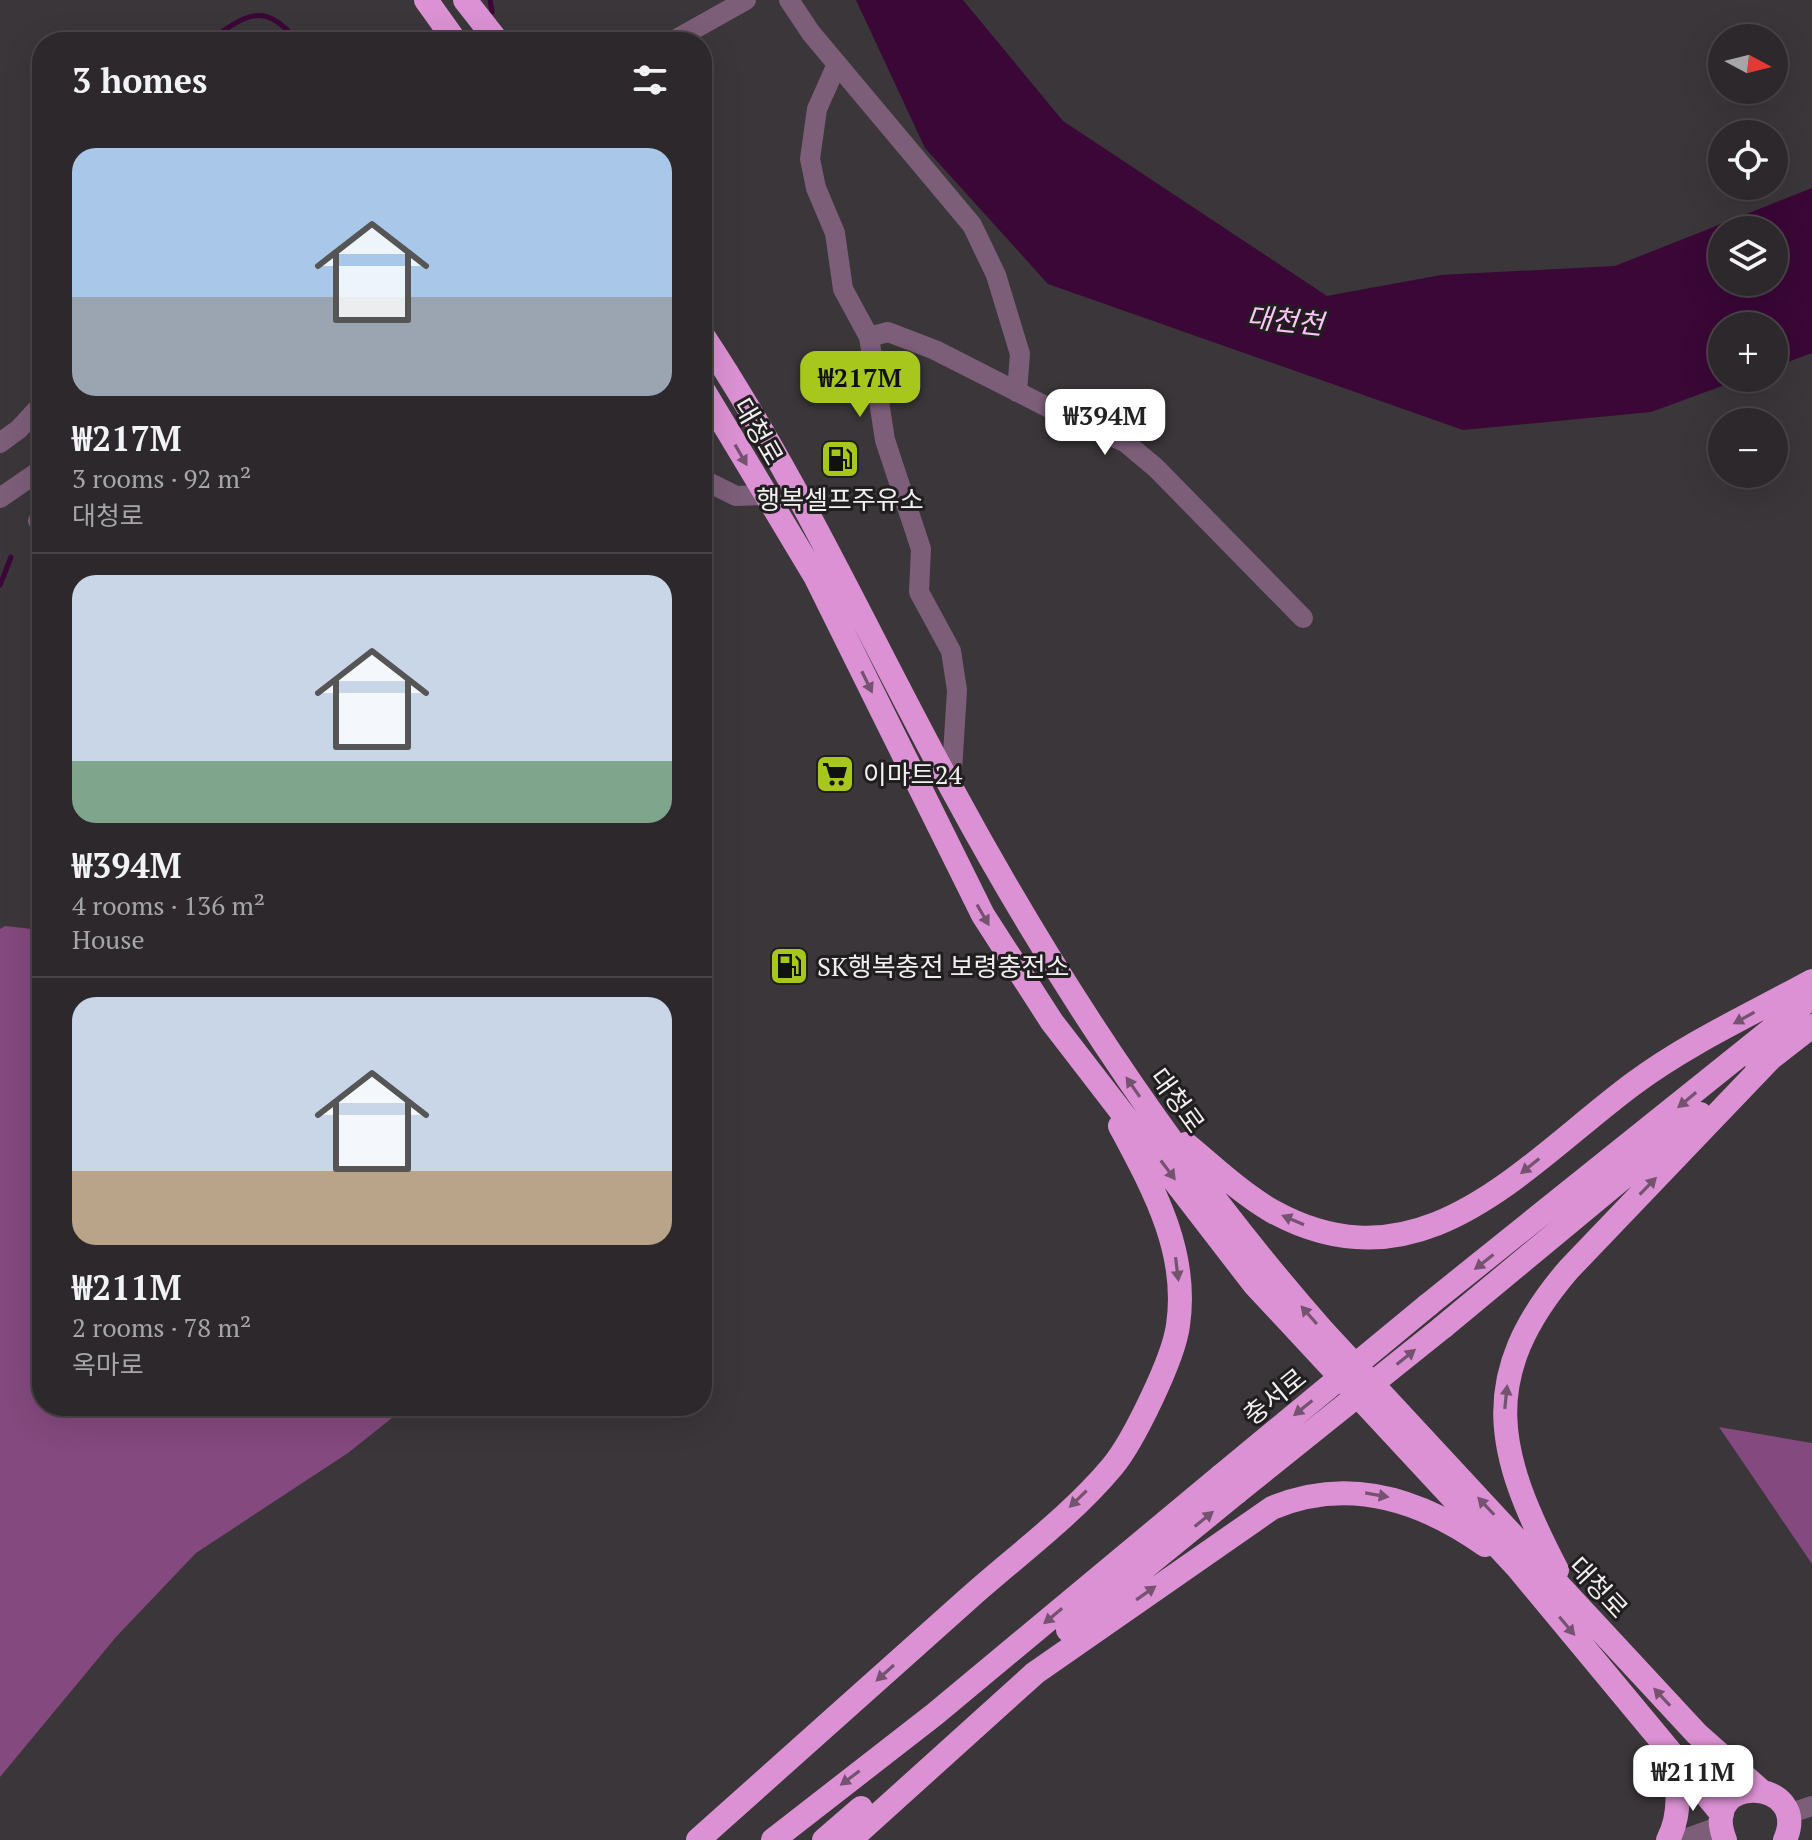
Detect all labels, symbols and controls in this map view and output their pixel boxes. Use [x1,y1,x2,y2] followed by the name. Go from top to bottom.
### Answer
[1708,24,1788,104] north arrow
[1708,24,1788,488] map controls
[72,58,207,103] text: 3 homes
[628,58,672,102] icon: filters
[1708,120,1788,200] button: locate
[300,200,444,344] icon: home
[1708,216,1788,296] button: layers
[1245,298,1329,343] water label: 대천천
[1708,312,1788,392] button: +
[804,351,916,419] pin: ₩217M
[818,360,902,394] text: ₩217M
[1049,389,1161,457] pin: ₩394M
[726,391,792,471] street label: 대청로
[1063,398,1147,432] text: ₩394M
[1708,408,1788,488] button: −
[72,416,181,461] text: ₩217M
[819,438,861,480] fuel station icon: 행복셀프주유소
[734,444,748,466] one-way arrow
[72,461,251,495] text: 3 rooms · 92 m²
[756,482,924,516] place label: 행복셀프주유소
[72,498,144,532] text: 대청로
[300,627,444,771] icon: home
[860,671,874,694] one-way arrow
[814,753,856,795] supermarket icon: 이마트24
[863,757,963,791] place label: 이마트24
[72,843,181,888] text: ₩394M
[72,888,265,922] text: 4 rooms · 136 m²
[976,904,990,926] one-way arrow
[72,922,145,956] text: House
[768,945,810,987] fuel station icon: SK행복충전 보령충전소
[817,949,1069,983] place label: SK행복충전 보령충전소
[1732,1012,1755,1025] one-way arrow
[300,1049,444,1193] icon: home
[1143,1061,1213,1139] street label: 대청로
[1126,1077,1142,1098] one-way arrow
[1677,1091,1697,1108] one-way arrow
[1521,1157,1541,1174] one-way arrow
[1160,1160,1176,1181] one-way arrow
[1639,1177,1657,1196] one-way arrow
[1281,1213,1304,1226] one-way arrow
[1474,1253,1494,1269] one-way arrow
[1171,1257,1184,1282] one-way arrow
[72,1265,181,1310] text: ₩211M
[1301,1306,1318,1326] one-way arrow
[72,1310,251,1344] text: 2 rooms · 78 m²
[72,1347,144,1381] text: 옥마로
[1396,1349,1416,1366] one-way arrow
[1235,1360,1313,1432] street label: 충서로
[1500,1384,1513,1409] one-way arrow
[1293,1399,1313,1416] one-way arrow
[1069,1489,1088,1508] one-way arrow
[1364,1489,1389,1501] one-way arrow
[1478,1496,1496,1515] one-way arrow
[1194,1511,1214,1528] one-way arrow
[1562,1549,1636,1625] street label: 대청로
[1135,1586,1156,1601] one-way arrow
[1044,1607,1064,1624] one-way arrow
[1558,1616,1575,1636] one-way arrow
[876,1664,896,1681] one-way arrow
[1654,1687,1672,1706] one-way arrow
[1637,1745,1749,1813] pin: ₩211M
[1651,1754,1735,1788] text: ₩211M
[840,1769,860,1785] one-way arrow

